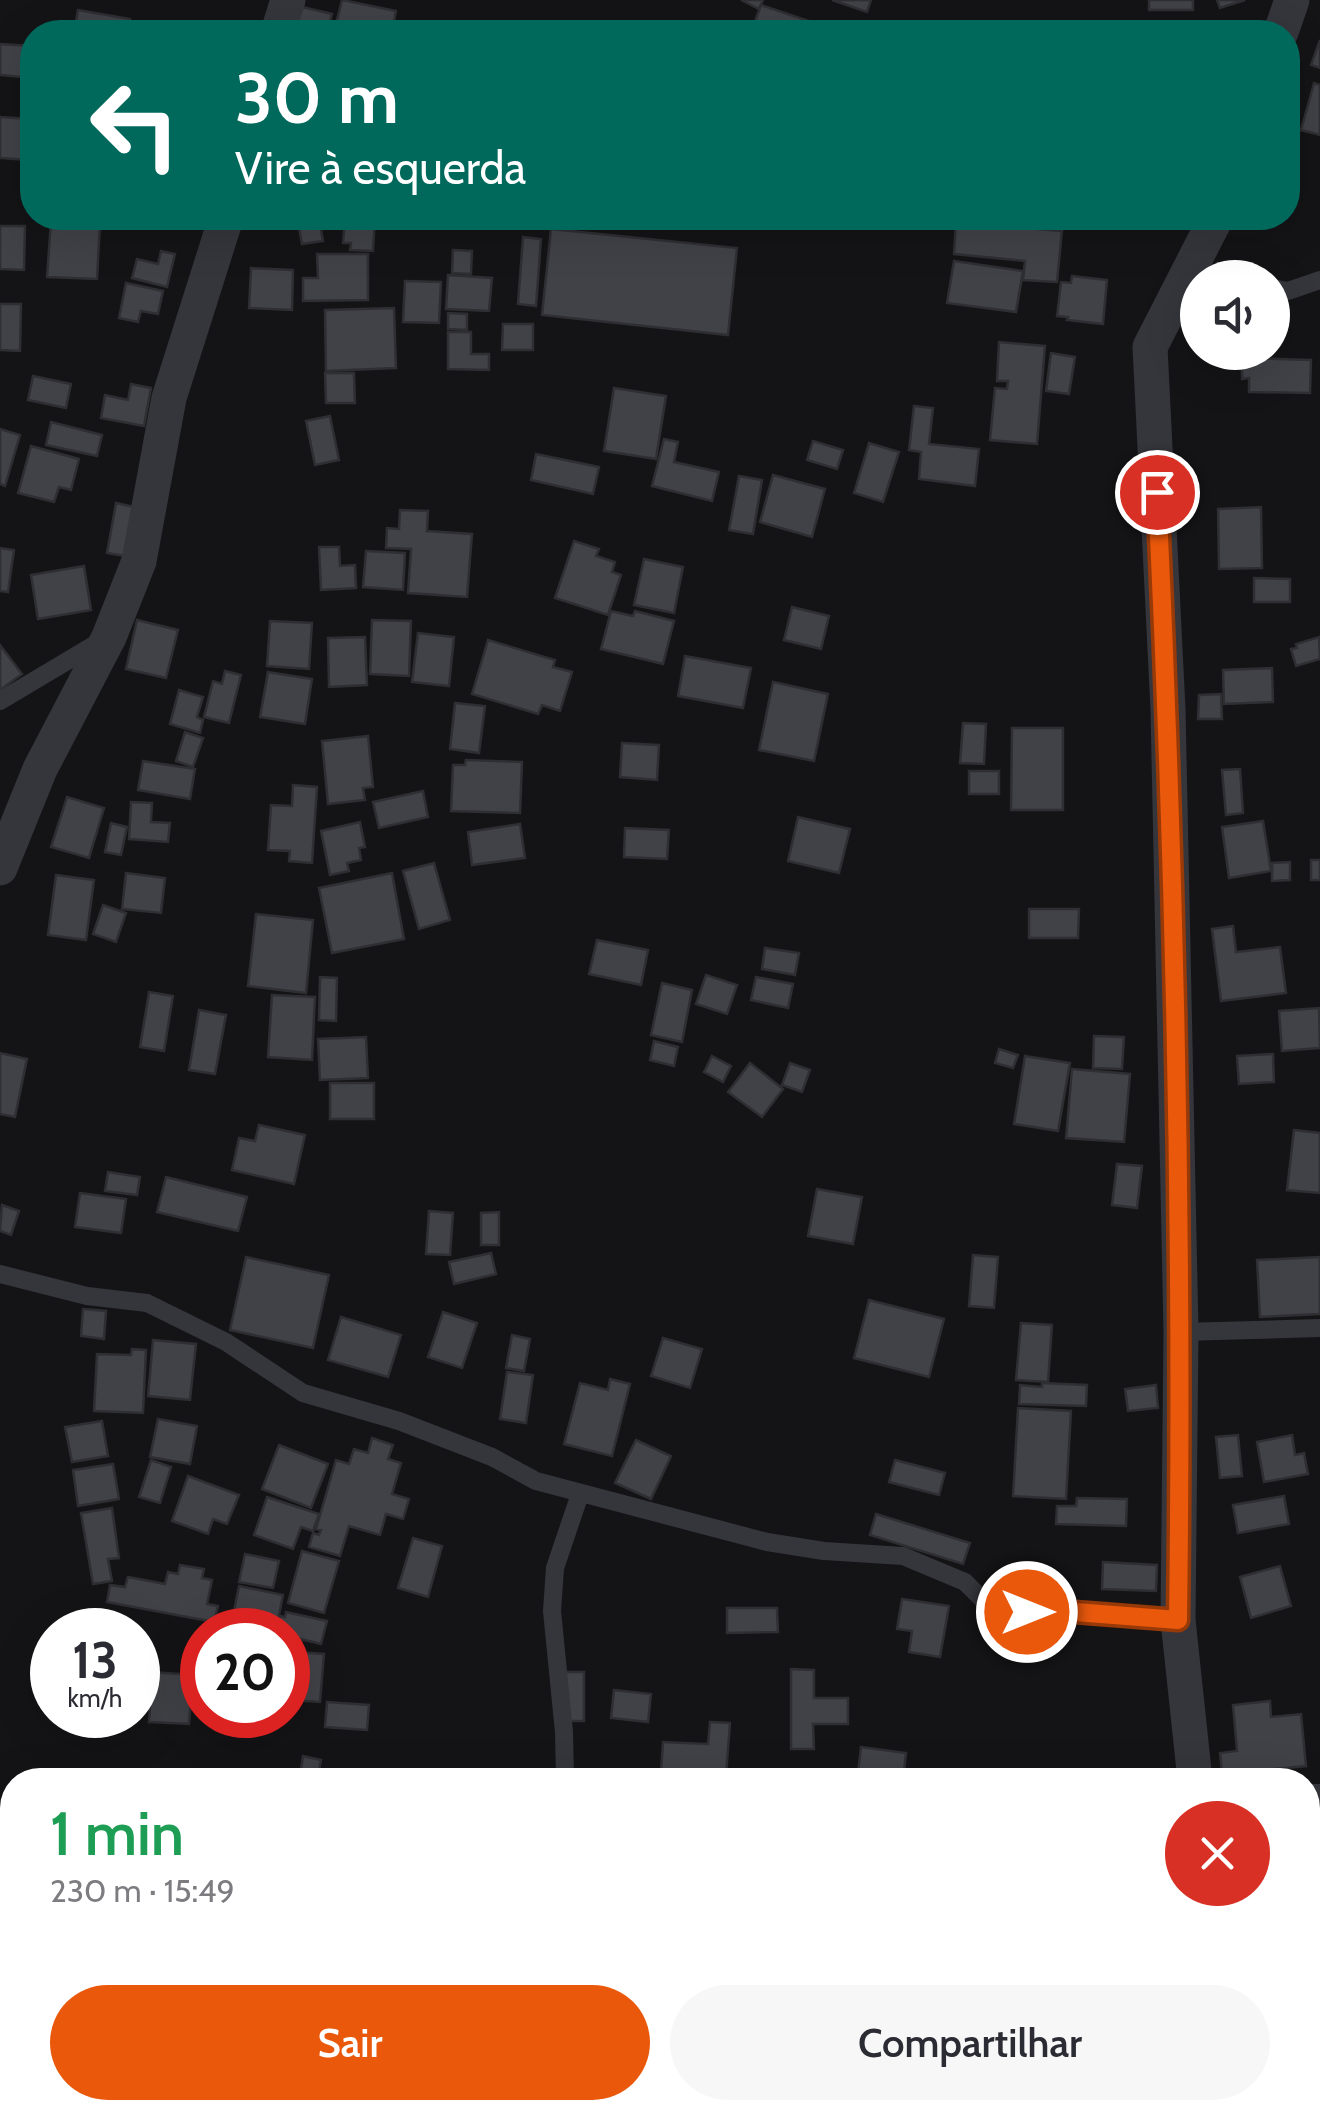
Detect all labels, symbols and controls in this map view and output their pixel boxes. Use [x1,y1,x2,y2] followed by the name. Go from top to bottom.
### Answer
[235,55,399,141] text: 30 m
[70,60,200,190] icon: left
[235,141,526,195] text: Vire à esquerda
[1180,260,1290,370] map controls
[1180,260,1290,370] button: sound
[1115,450,1200,535] pin
[1130,465,1185,520] icon: arrive
[975,1560,1079,1664] position arrow
[180,1608,310,1738] speed limit sign: 20
[72,1630,118,1691] text: 13
[68,1683,122,1713] text: km/h
[50,1797,184,1870] text: 1 min
[1165,1801,1270,1906] button: close
[50,1871,235,1910] text: 230 m · 15:49
[50,1985,650,2100] button: Sair
[670,1985,1270,2100] button: Compartilhar

